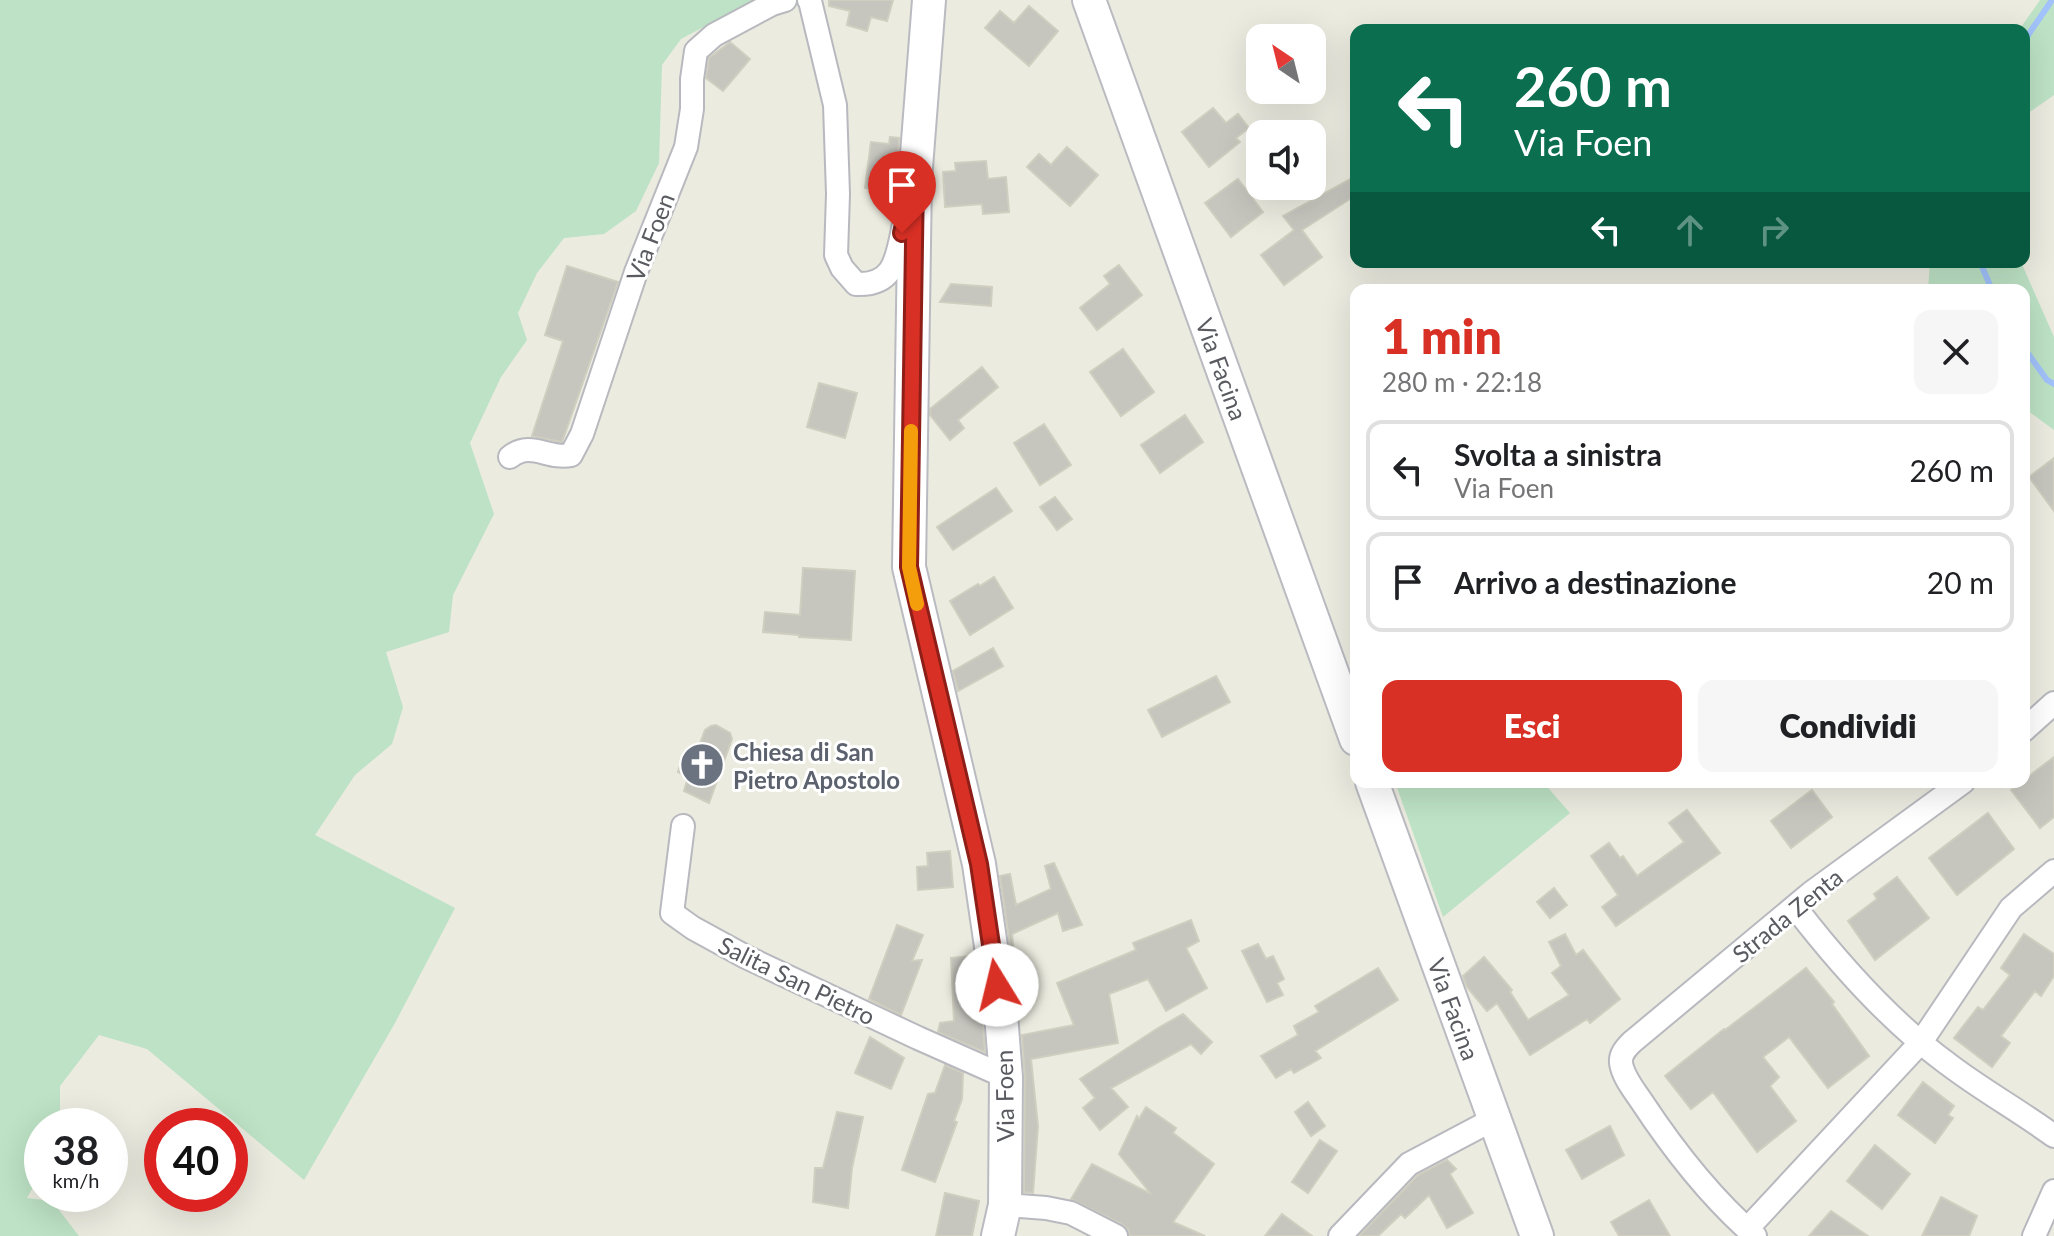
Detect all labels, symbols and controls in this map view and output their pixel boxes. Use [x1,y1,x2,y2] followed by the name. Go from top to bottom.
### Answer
[1246,24,1326,104] north arrow
[1246,24,1326,200] map controls
[1514,52,1672,119] text: 260 m
[1382,56,1486,160] icon: left
[1246,120,1326,200] button: sound
[1514,120,1652,164] text: Via Foen
[868,151,936,233] pin
[880,163,924,207] icon: arrive
[620,189,680,285] street label: Via Foen
[1584,208,1628,252] icon: left
[1668,208,1712,252] icon: ahead
[1752,208,1796,252] icon: right
[1382,307,1502,364] text: 1 min
[1914,310,1998,394] button: close
[1190,314,1254,424] street label: Via Facina
[1382,366,1542,398] text: 280 m · 22:18
[1454,436,1662,472] text: Svolta a sinistra
[1386,448,1430,492] icon: left
[1909,452,1994,488] text: 260 m
[1454,472,1554,504] text: Via Foen
[1386,560,1430,604] icon: arrive
[1454,564,1736,600] text: Arrivo a destinazione
[1927,564,1994,600] text: 20 m
[1382,680,1682,772] button: Esci
[1698,680,1998,772] button: Condividi
[733,737,900,794] place label: Chiesa di San Pietro Apostolo
[678,741,726,789] church icon: Chiesa di San Pietro Apostolo
[1726,862,1848,968] street label: Strada Zenta
[714,930,880,1030] street label: Salita San Pietro
[955,943,1039,1027] position arrow
[1422,954,1486,1064] street label: Via Facina
[989,1050,1019,1142] street label: Via Foen
[144,1108,248,1212] speed limit sign: 40
[53,1126,99,1174] text: 38
[53,1168,99,1192] text: km/h

